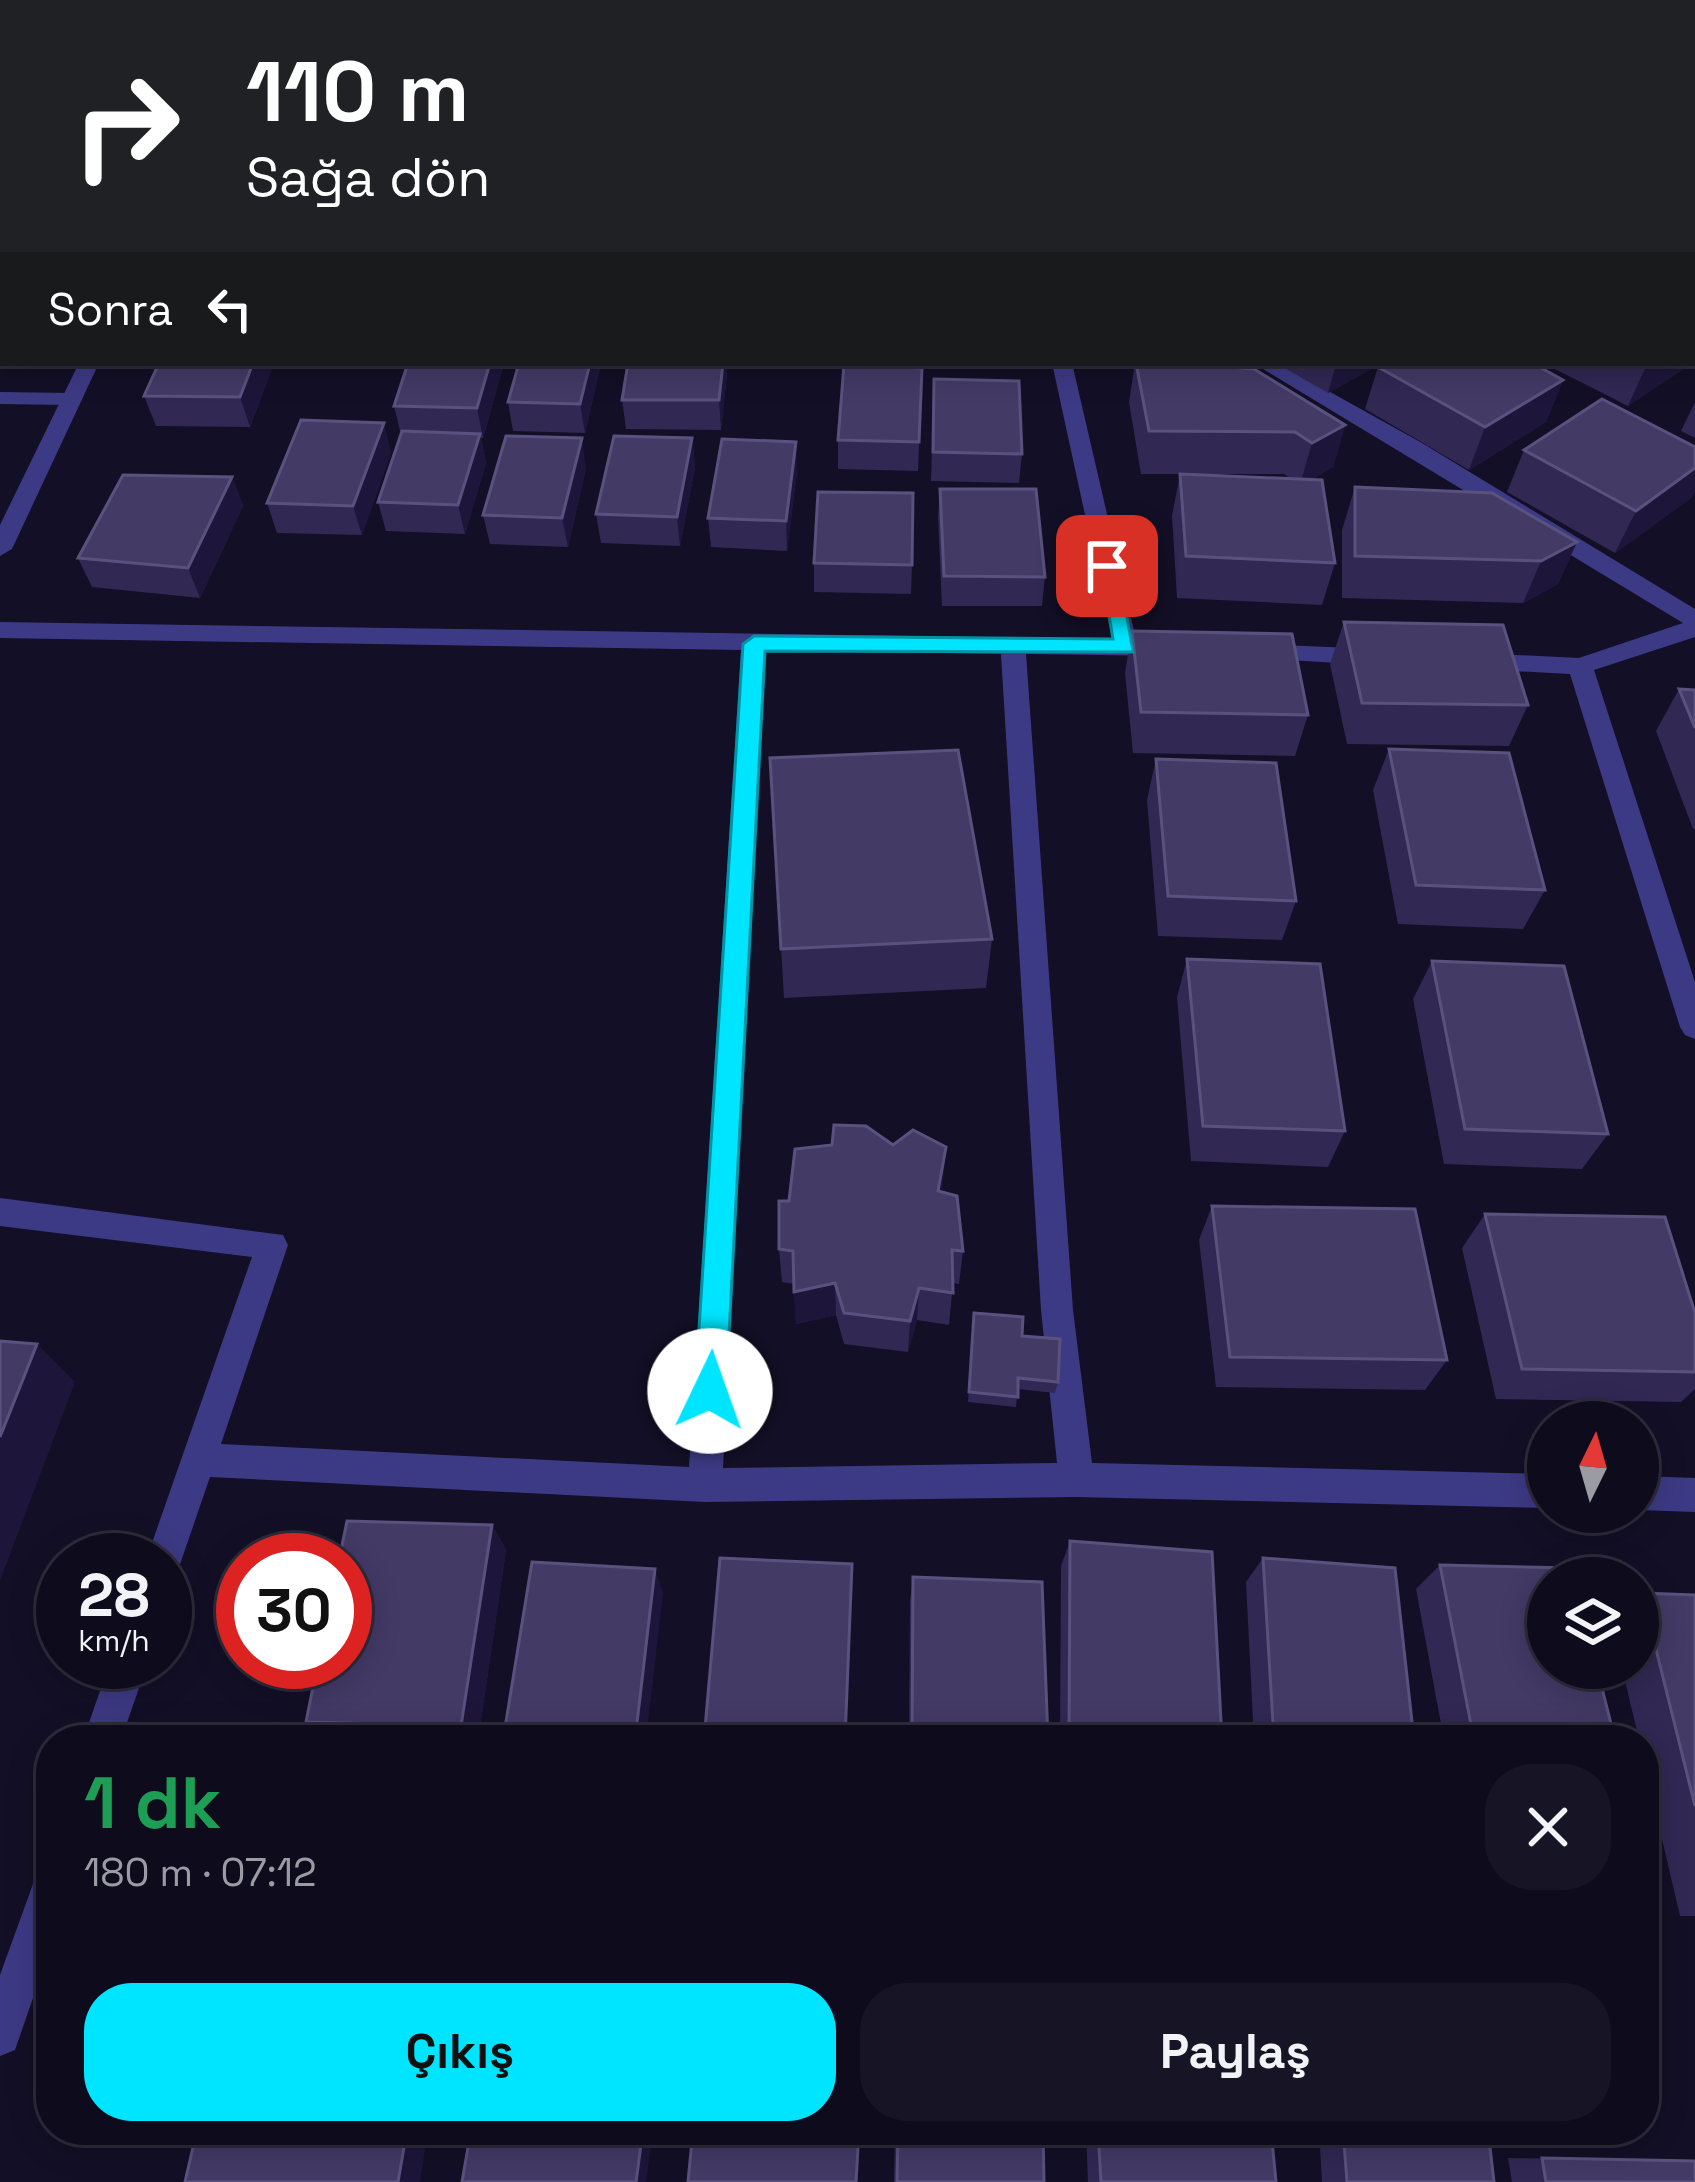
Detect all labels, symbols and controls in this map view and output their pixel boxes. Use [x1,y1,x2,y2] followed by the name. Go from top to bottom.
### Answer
[246,38,469,146] text: 110 m
[48,48,204,204] icon: right
[246,143,490,212] text: Sağa dön
[197,276,263,342] icon: left
[48,281,173,338] text: Sonra
[1056,515,1158,617] pin
[1074,533,1140,599] icon: arrive
[647,1328,773,1454] position arrow
[1527,1401,1659,1533] north arrow
[1527,1401,1659,1689] map controls
[216,1533,372,1689] speed limit sign: 30
[78,1557,150,1634] text: 28
[1527,1557,1659,1689] button: layers
[78,1621,150,1660] text: km/h
[84,1757,221,1849] text: 1 dk
[1485,1764,1611,1890] button: close
[84,1848,316,1897] text: 180 m · 07:12
[84,1983,836,2121] button: Çıkış
[860,1983,1611,2121] button: Paylaş

